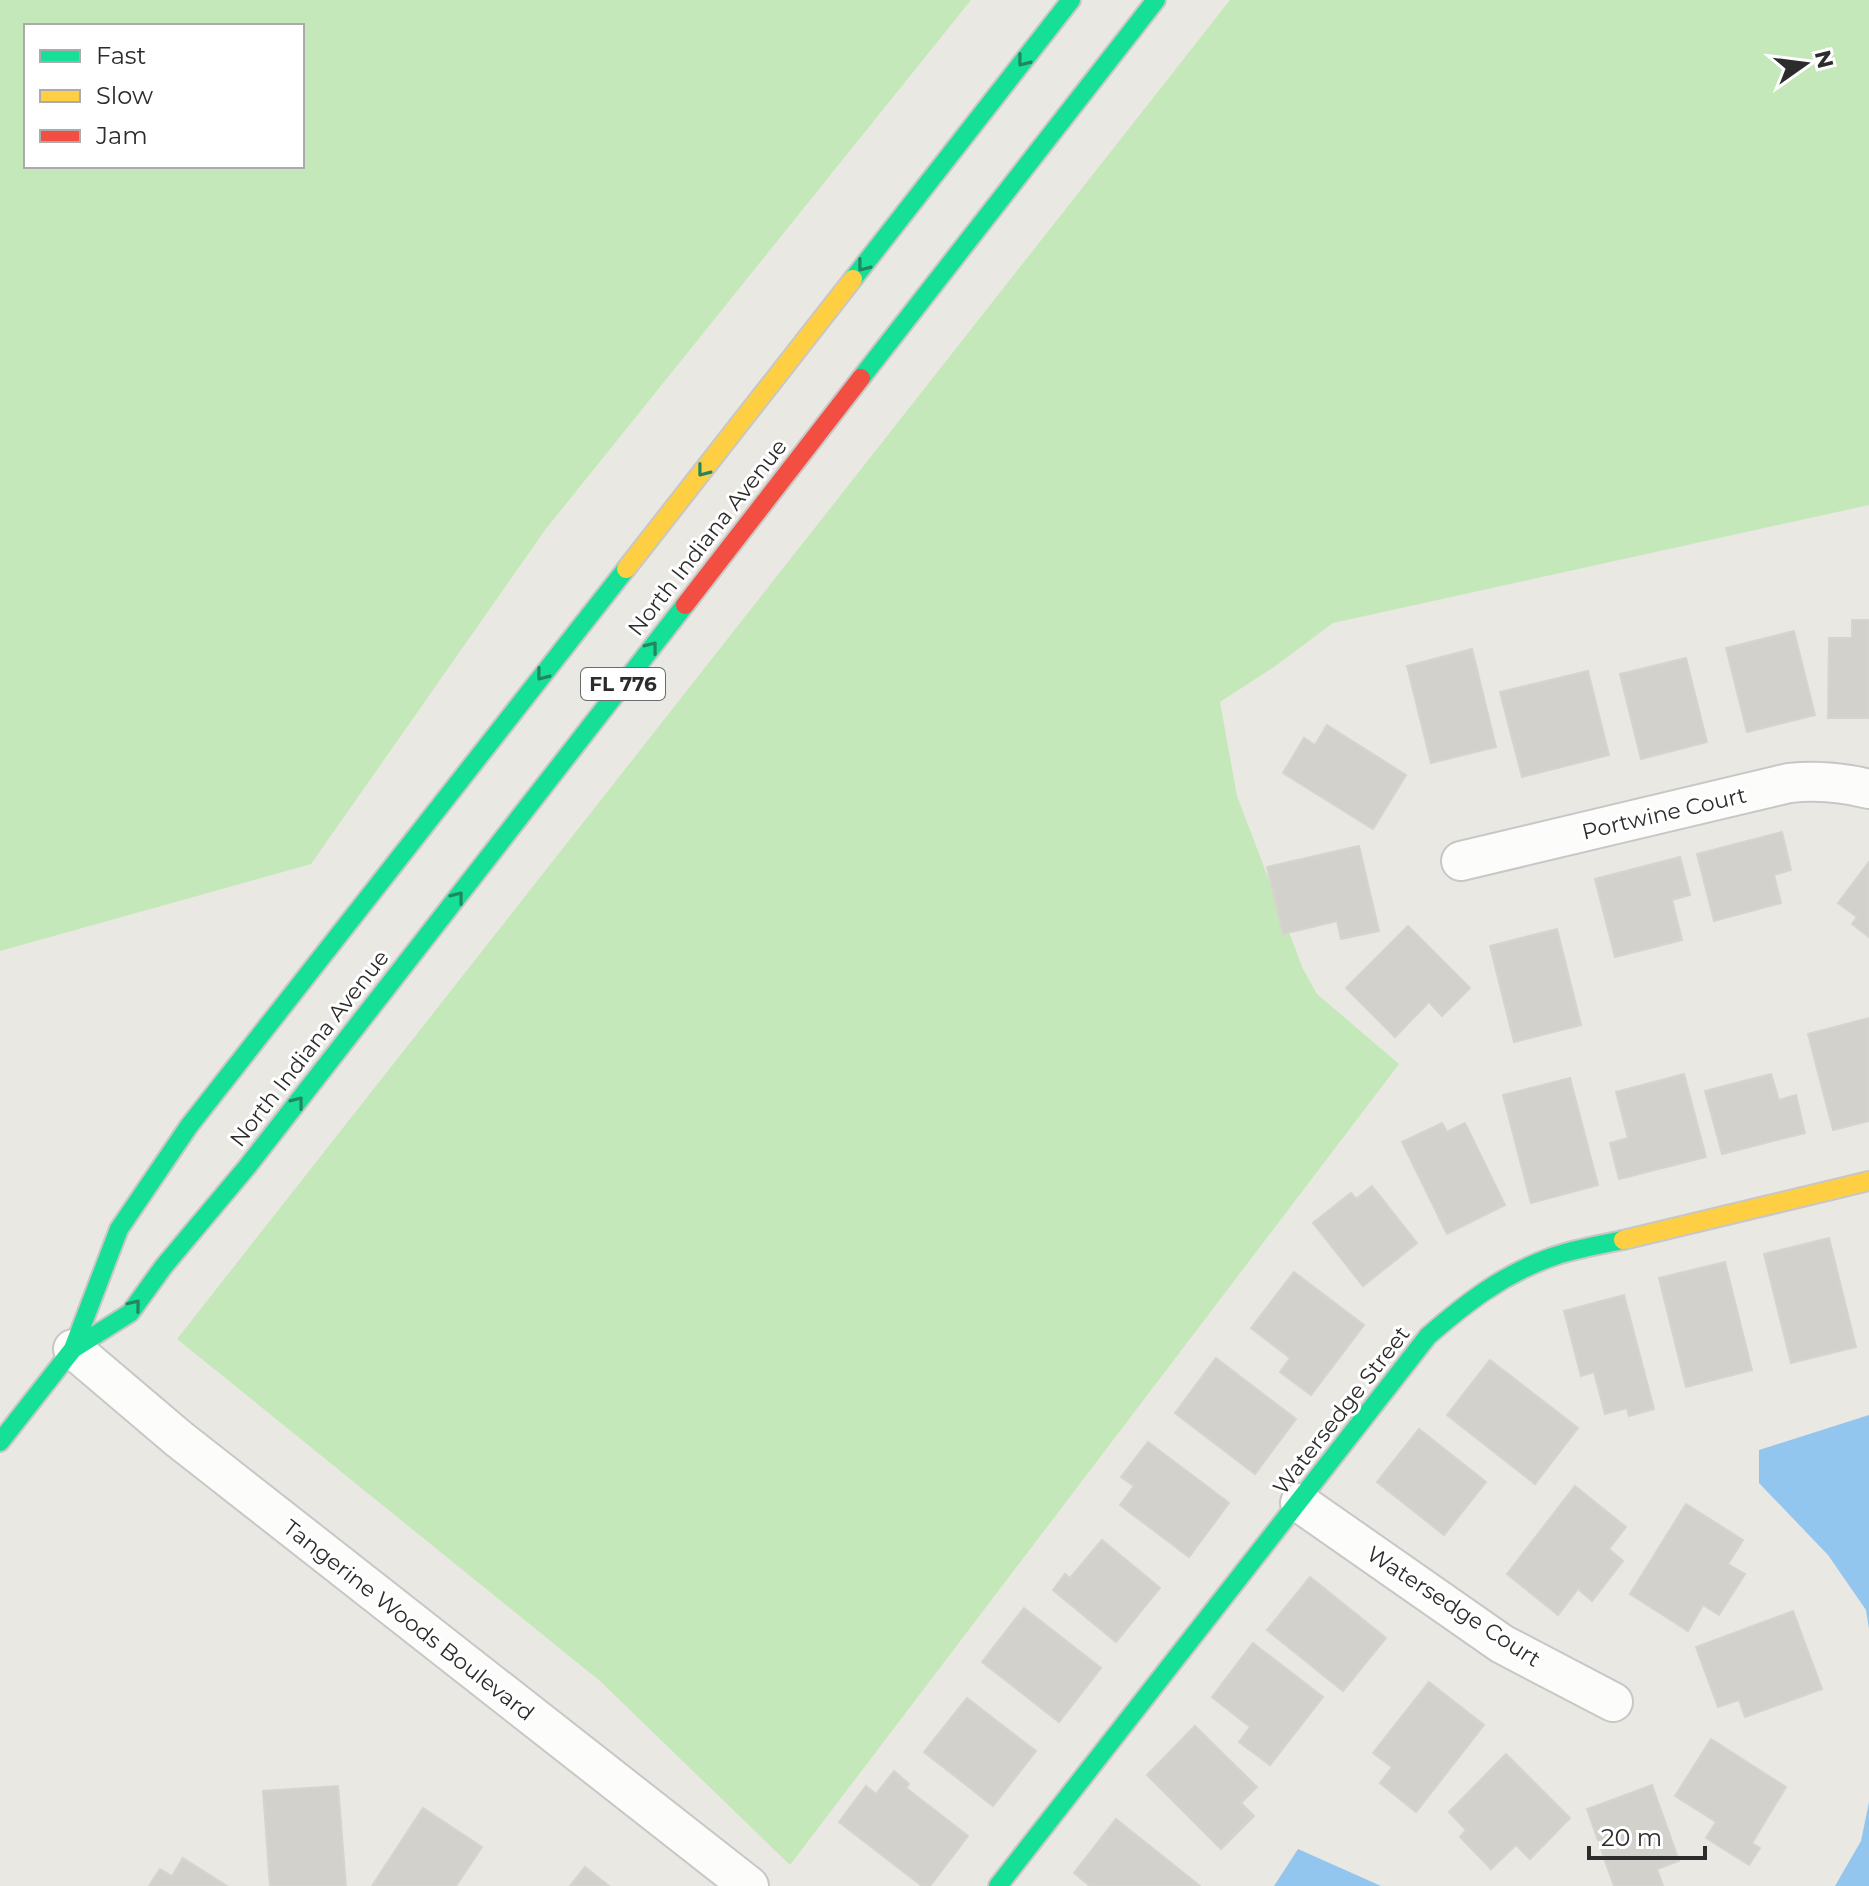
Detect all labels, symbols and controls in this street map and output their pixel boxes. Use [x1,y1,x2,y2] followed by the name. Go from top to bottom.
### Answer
[24,24,304,168] legend
[1765,24,1845,104] north arrow
[96,41,147,70] text: Fast
[1809,47,1839,71] text: N
[1019,52,1033,67] one-way arrow
[96,81,153,110] text: Slow
[95,121,148,150] text: Jam
[858,257,873,271] one-way arrow
[622,433,793,641] street label: North Indiana Avenue
[698,462,712,477] one-way arrow
[642,641,656,656] one-way arrow
[538,666,552,681] one-way arrow
[581,668,665,700] road number: FL 776
[1579,781,1749,846] street label: Portwine Court
[448,891,462,906] one-way arrow
[224,944,395,1152] street label: North Indiana Avenue
[288,1096,302,1111] one-way arrow
[126,1299,140,1314] one-way arrow
[1267,1321,1416,1500] street label: Watersedge Street
[278,1514,540,1727] street label: Tangerine Woods Boulevard
[1362,1540,1546,1673] street label: Watersedge Court
[1589,1810,1705,1860] scale bar
[1601,1823,1662,1852] text: 20 m

